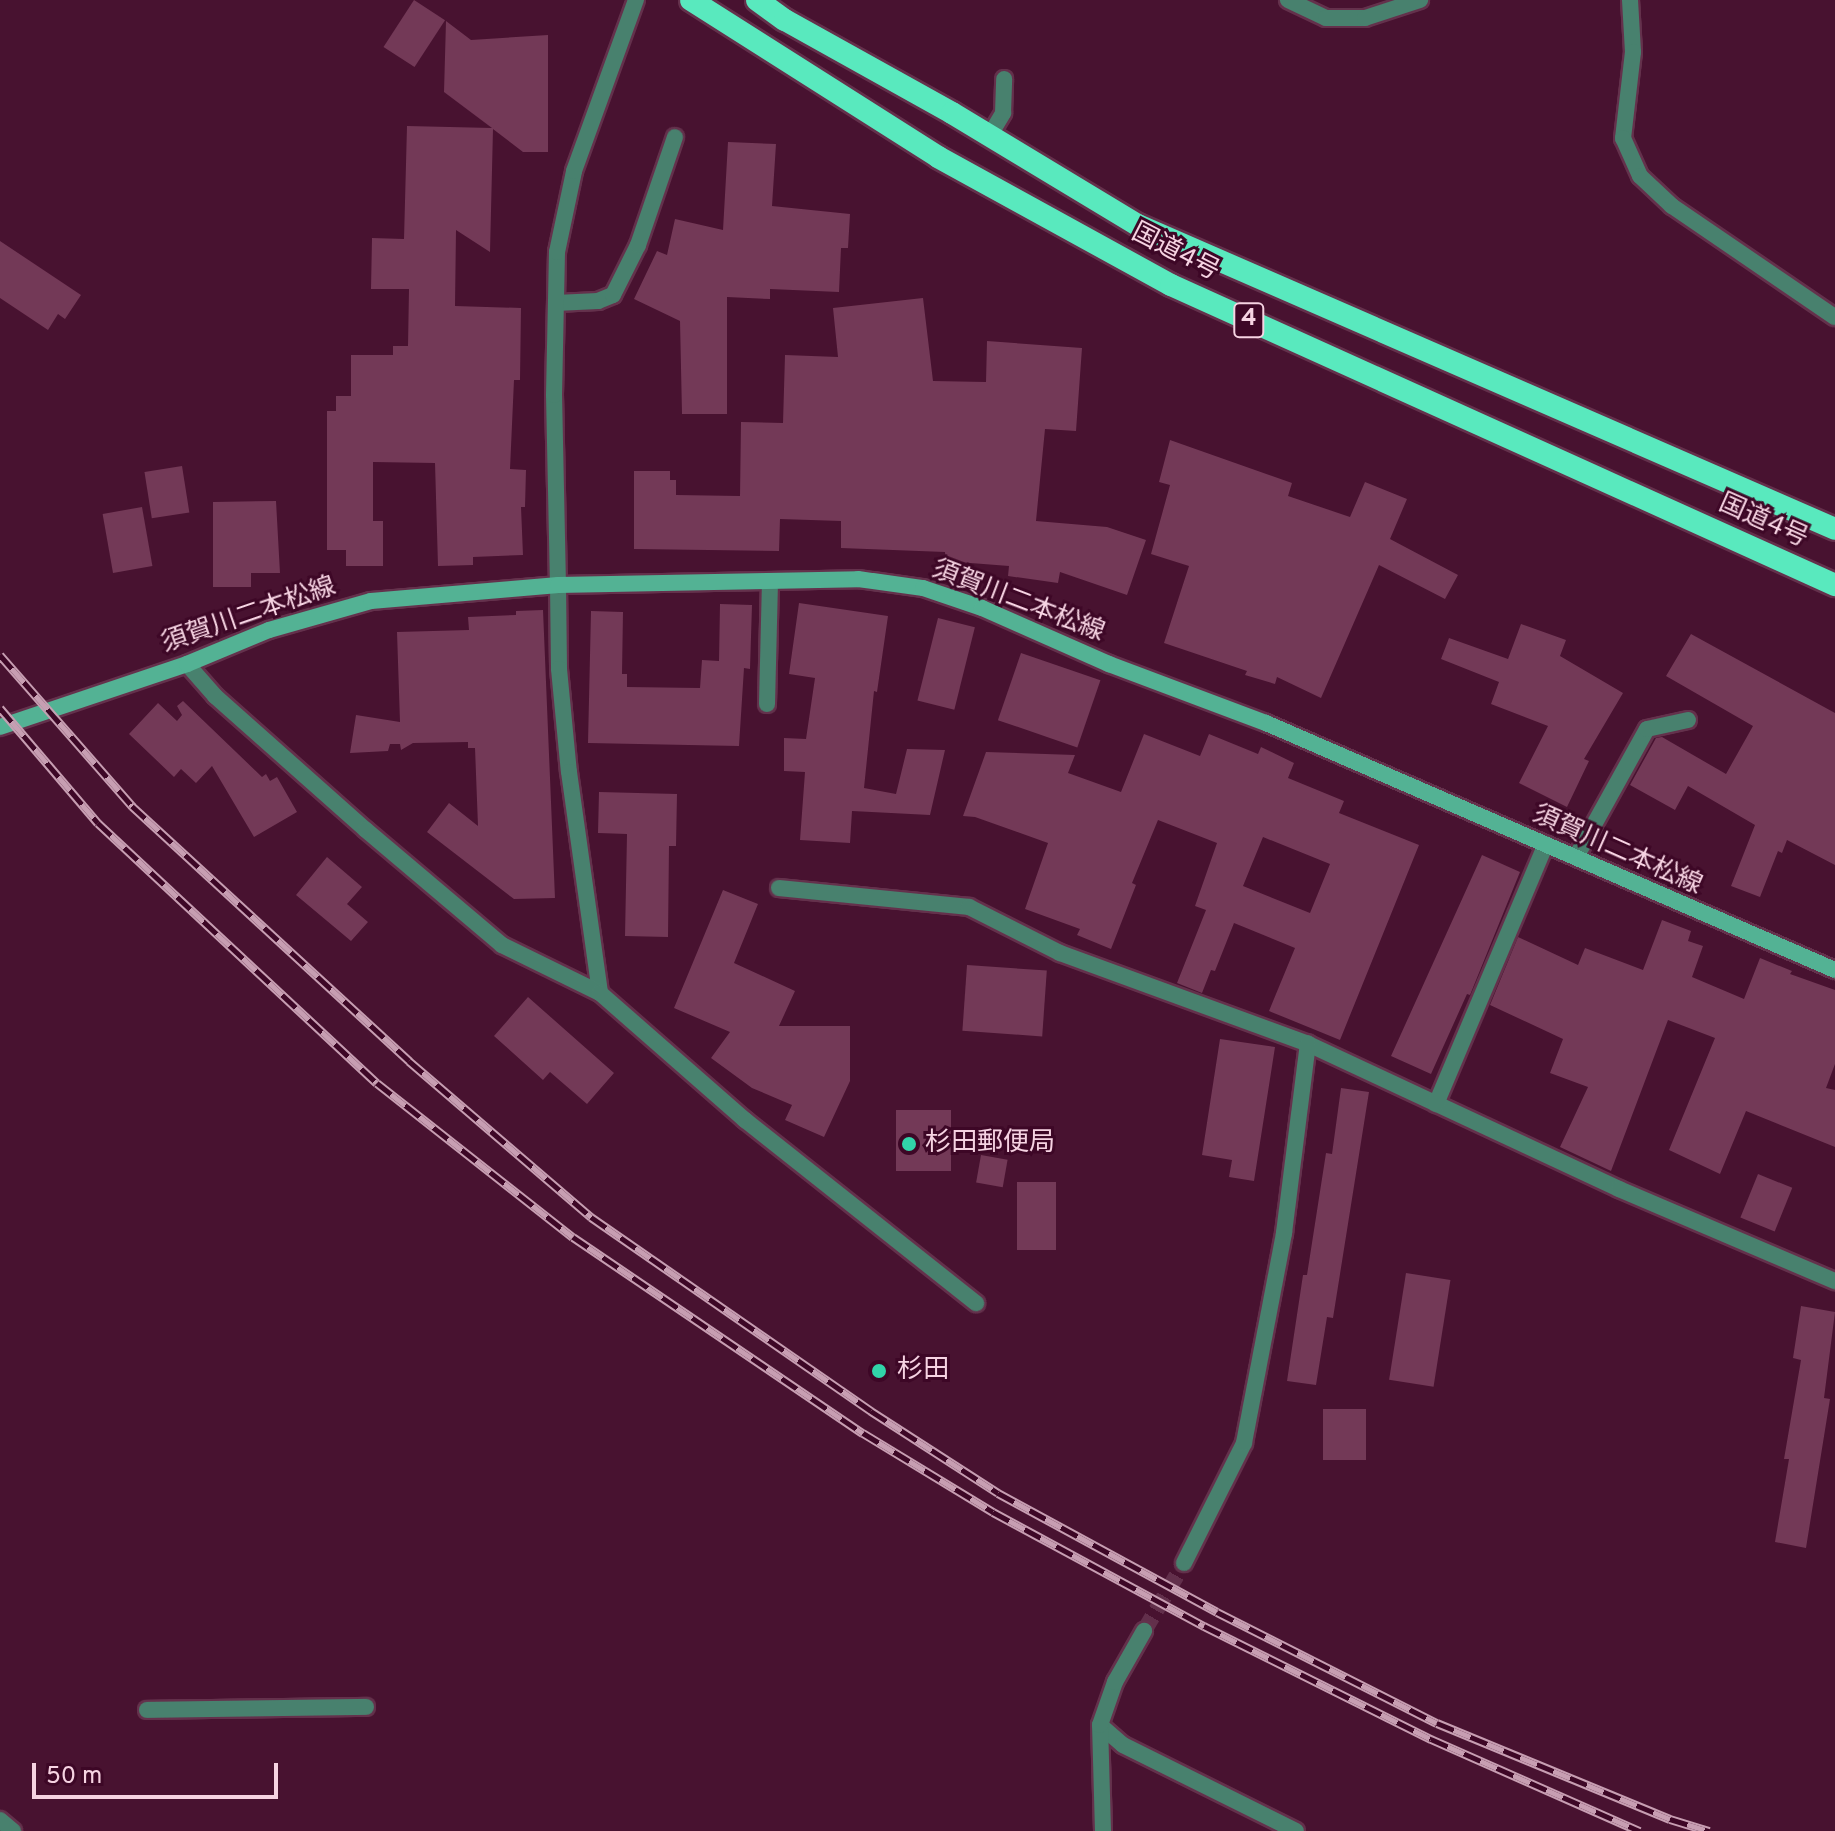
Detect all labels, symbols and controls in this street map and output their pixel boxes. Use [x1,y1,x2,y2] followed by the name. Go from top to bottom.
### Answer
[1126,218,1224,288] street label: 国道4号
[1233,300,1265,340] road number: 4
[1714,489,1812,555] street label: 国道4号
[927,555,1109,649] street label: 須賀川二本松線
[158,572,340,660] street label: 須賀川二本松線
[1528,800,1706,902] street label: 須賀川二本松線
[925,1128,1055,1160] place label: 杉田郵便局
[900,1135,918,1153] marker: 杉田郵便局
[897,1355,949,1387] place label: 杉田
[868,1360,890,1382] marker: 杉田
[36,1747,282,1797] scale bar
[46,1762,102,1792] text: 50 m

